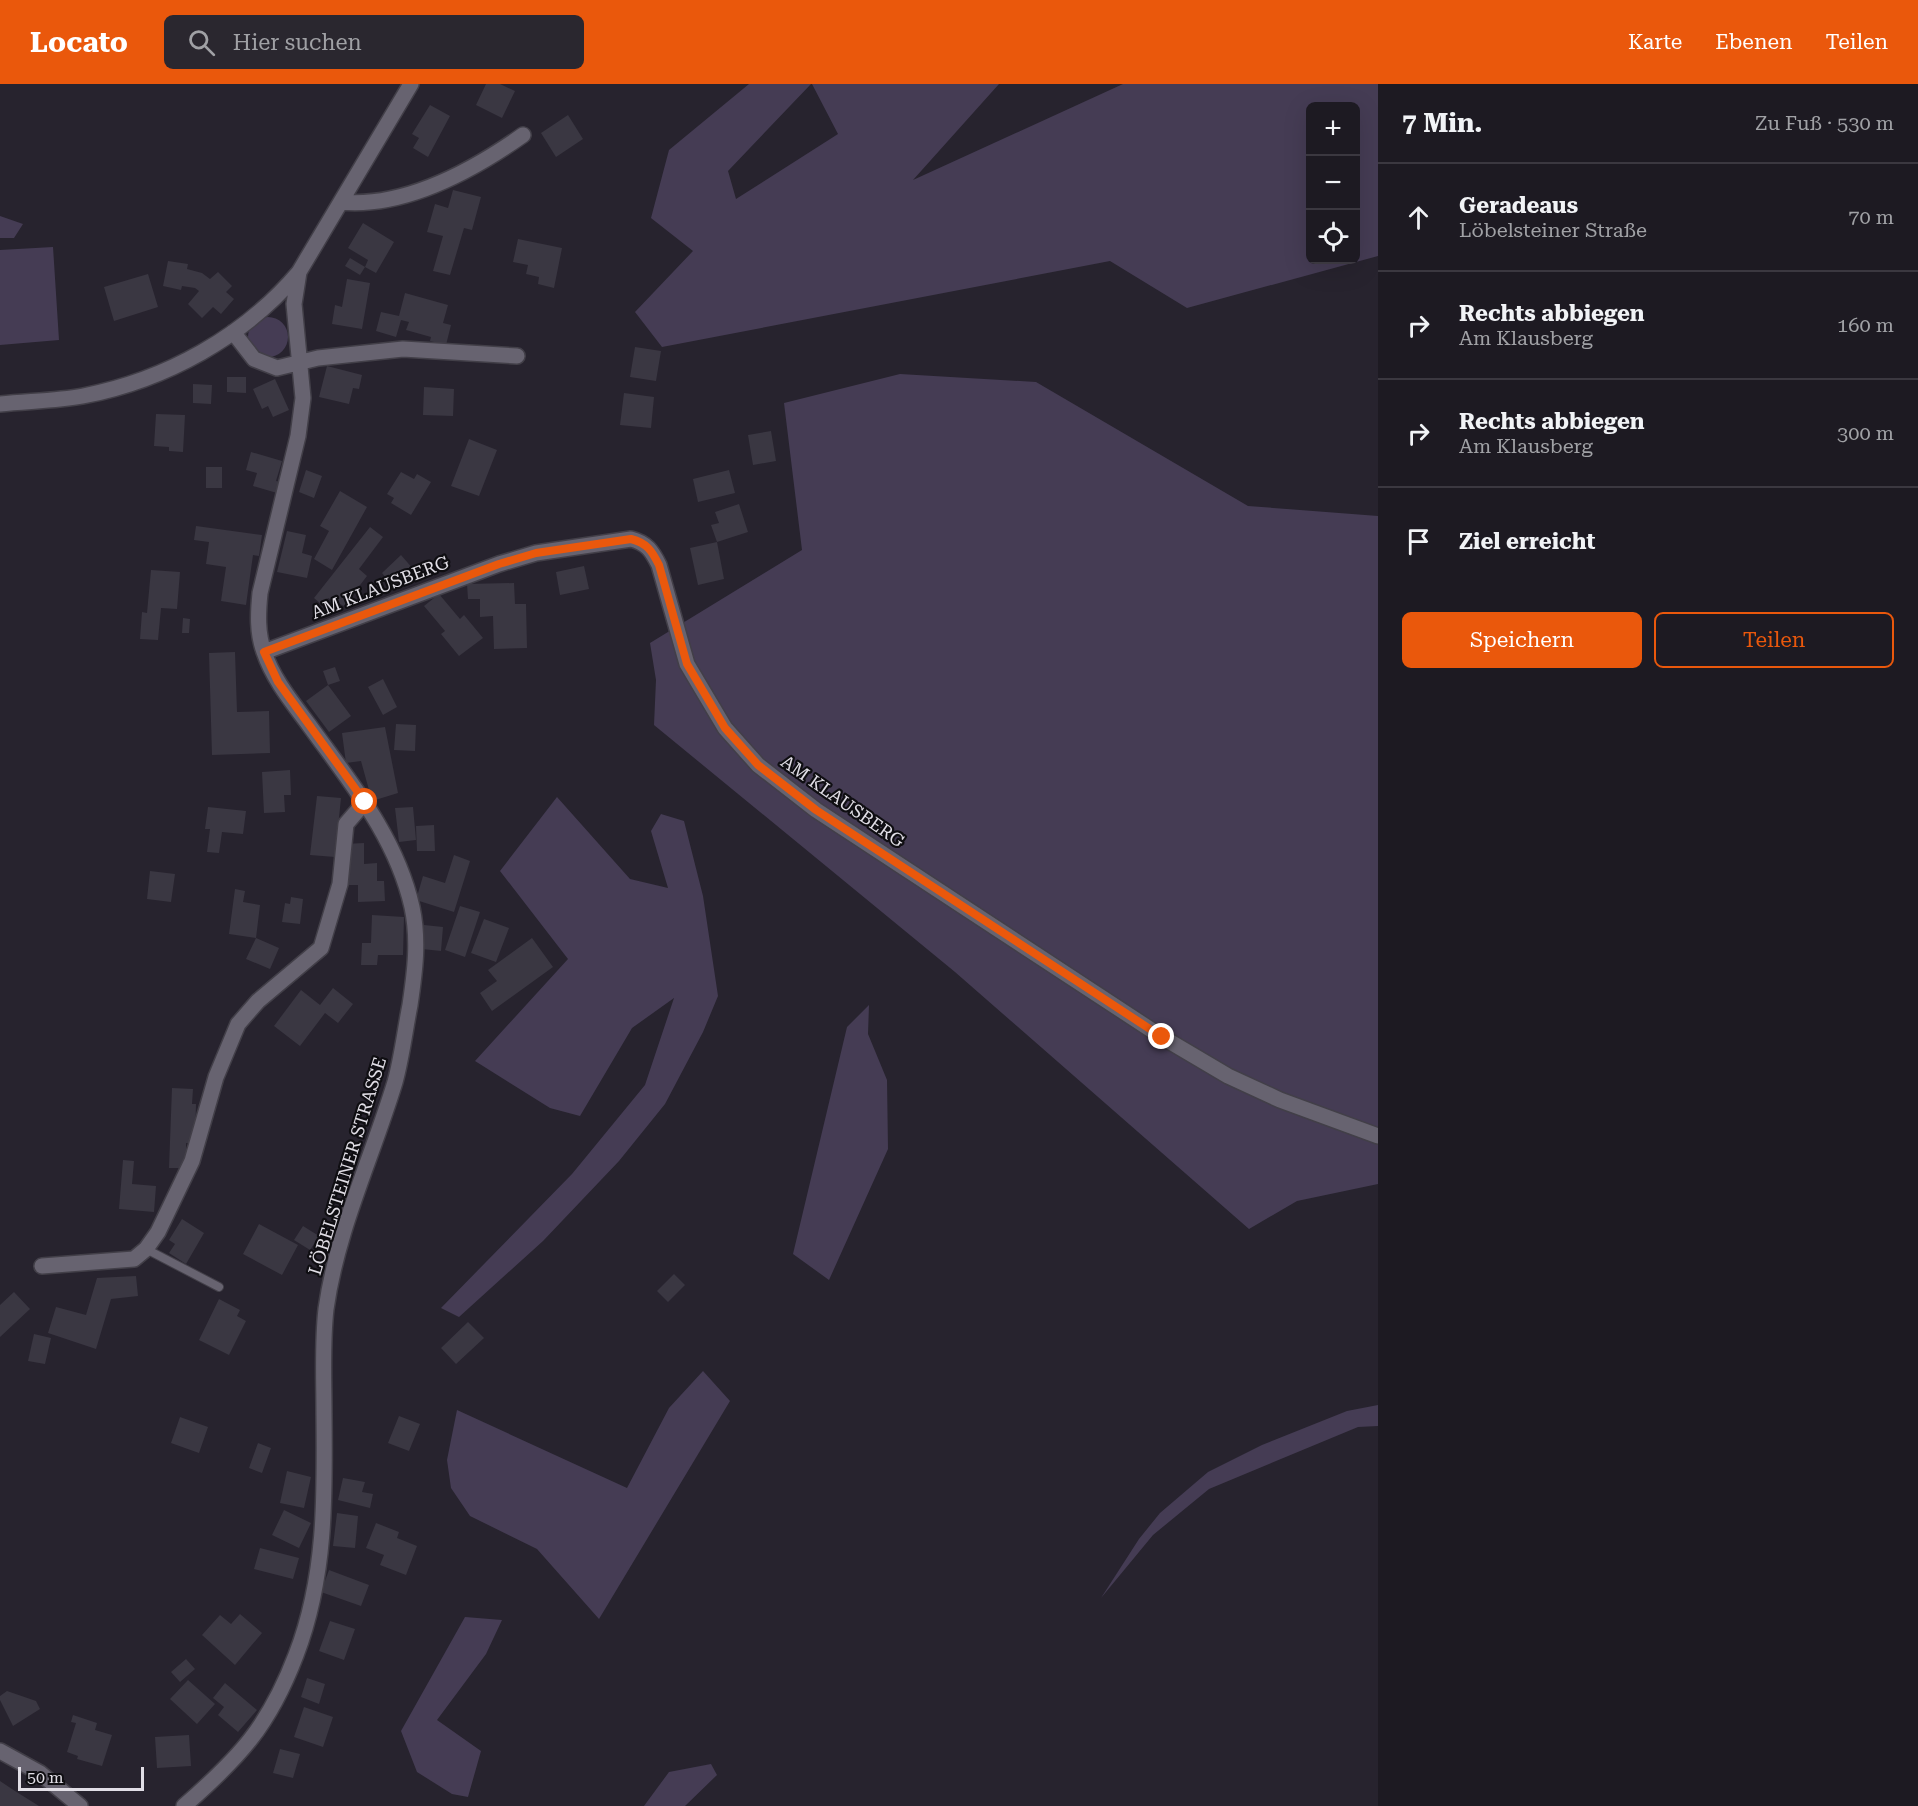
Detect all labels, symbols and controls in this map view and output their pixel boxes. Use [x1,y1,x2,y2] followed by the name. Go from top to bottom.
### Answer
[164,15,584,69] search box
[30,26,128,59] text: Locato
[185,26,218,59] icon: search
[233,30,362,55] text: Hier suchen
[1628,30,1682,54] text: Karte
[1715,30,1793,54] text: Ebenen
[1826,30,1888,54] text: Teilen
[1306,102,1360,264] map controls
[1306,102,1360,156] button: +
[1402,108,1483,138] text: 7 Min.
[1755,111,1894,135] text: Zu Fuß · 530 m
[1306,156,1360,210] button: −
[1459,193,1578,218] text: Geradeaus
[1402,201,1435,234] icon: ahead
[1848,205,1894,229] text: 70 m
[1306,210,1360,264] button: locate
[1459,218,1647,242] text: Löbelsteiner Straße
[1459,301,1645,326] text: Rechts abbiegen
[1402,309,1435,342] icon: right
[1837,313,1894,337] text: 160 m
[1459,326,1593,350] text: Am Klausberg
[1459,409,1645,434] text: Rechts abbiegen
[1402,417,1435,450] icon: right
[1837,421,1894,445] text: 300 m
[1459,434,1593,458] text: Am Klausberg
[1402,525,1435,558] icon: arrive
[1459,529,1595,554] text: Ziel erreicht
[308,551,452,623] street label: AM KLAUSBERG
[1402,612,1642,668] button: Speichern
[1654,612,1894,668] button: Teilen
[777,751,909,851] street label: AM KLAUSBERG
[351,788,377,814] route start
[1148,1023,1174,1049] route end
[304,1055,390,1277] street label: LÖBELSTEINER STRASSE
[18,1764,144,1792] scale bar
[27,1768,64,1787] text: 50 m

